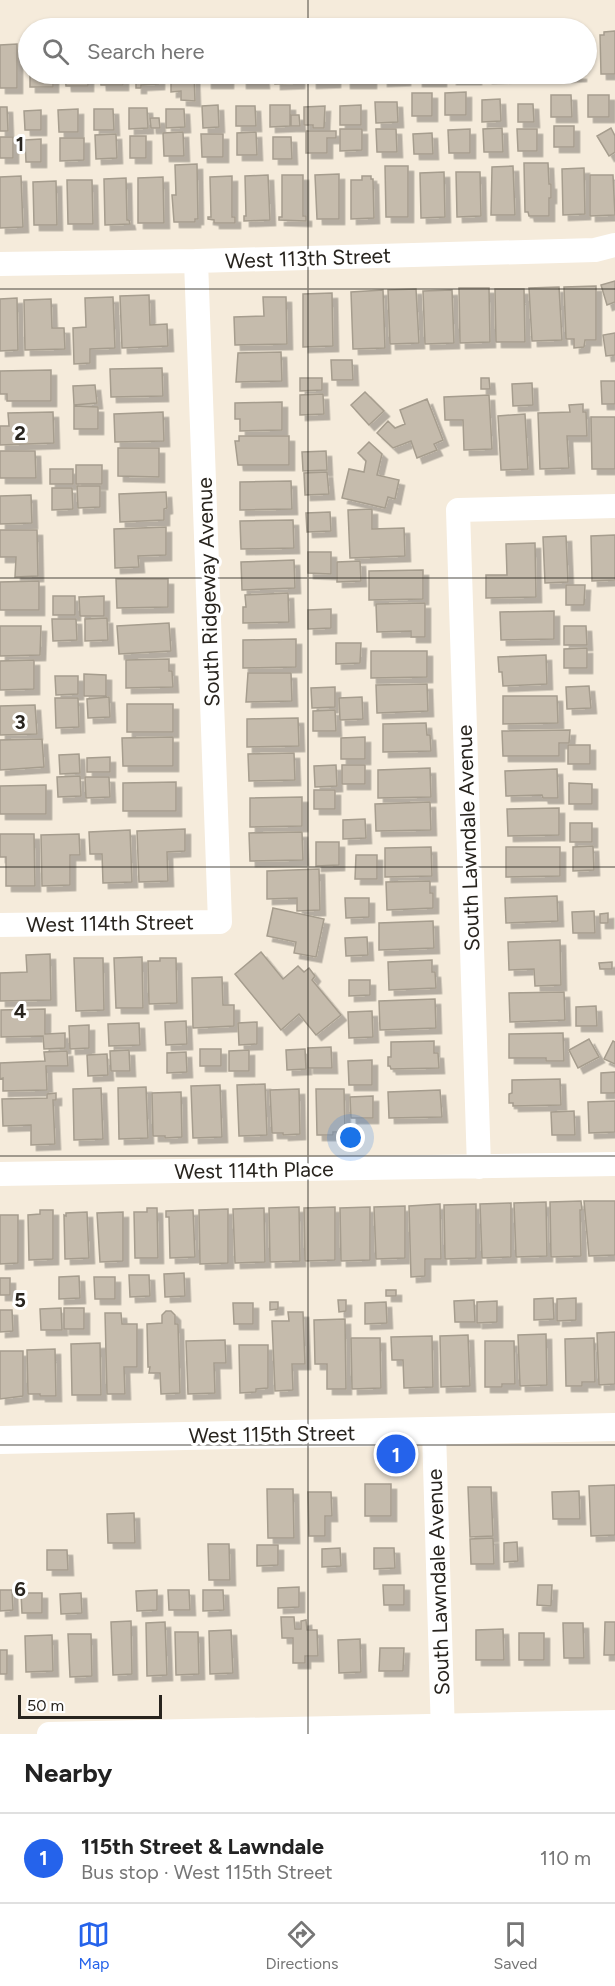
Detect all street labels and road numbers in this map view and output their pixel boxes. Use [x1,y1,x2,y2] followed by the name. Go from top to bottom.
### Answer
[225,243,391,273] street label: West 113th Street
[192,477,224,707] street label: South Ridgeway Avenue
[452,724,484,952] street label: South Lawndale Avenue
[26,909,194,937] street label: West 114th Street
[174,1156,334,1184] street label: West 114th Place
[188,1420,356,1448] street label: West 115th Street
[422,1468,454,1696] street label: South Lawndale Avenue

